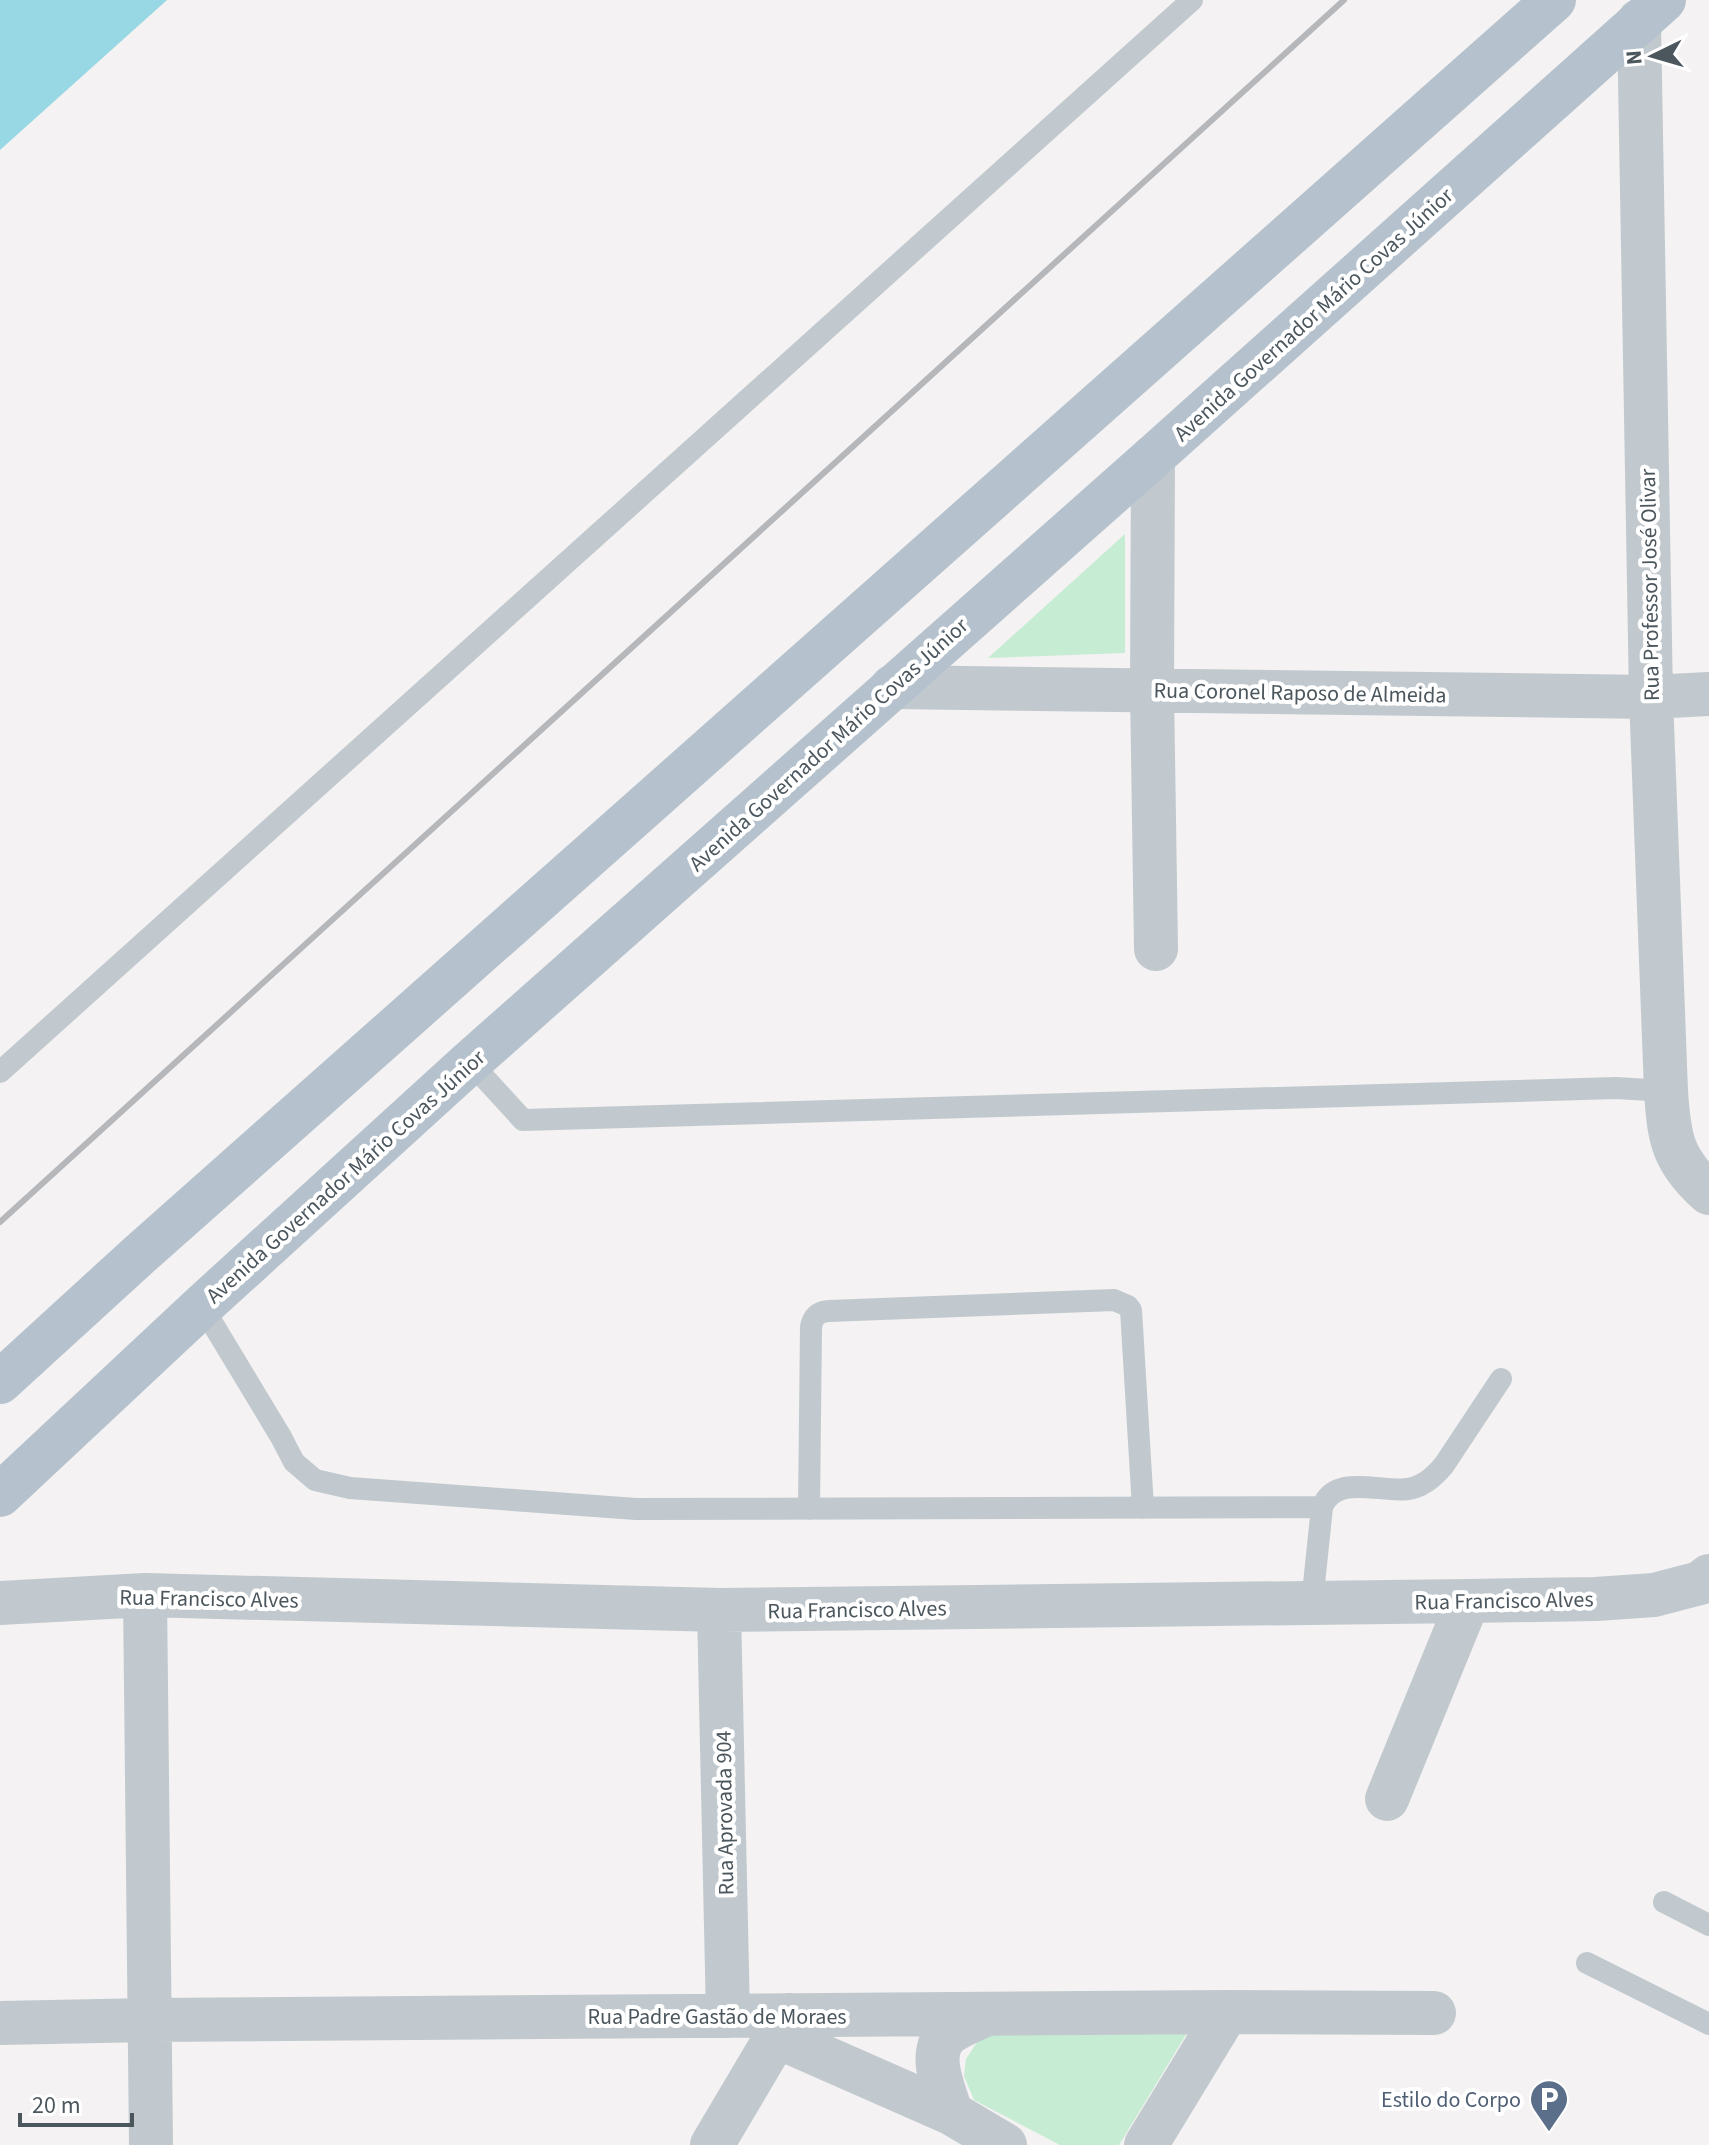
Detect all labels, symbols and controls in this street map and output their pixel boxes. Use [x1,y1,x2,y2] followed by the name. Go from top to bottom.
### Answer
[1613,16,1693,96] north arrow
[1617,49,1651,66] text: N
[1167,180,1461,449] street label: Avenida Governador Mário Covas Júnior
[1632,468,1668,701] street label: Rua Professor José Olivar
[682,610,976,879] street label: Avenida Governador Mário Covas Júnior
[1153,674,1447,712] street label: Rua Coronel Raposo de Almeida
[199,1042,493,1311] street label: Avenida Governador Mário Covas Júnior
[119,1581,299,1617] street label: Rua Francisco Alves
[1414,1583,1594,1619] street label: Rua Francisco Alves
[767,1592,947,1628] street label: Rua Francisco Alves
[708,1730,742,1896] street label: Rua Aprovada 904
[587,2001,847,2033] street label: Rua Padre Gastão de Moraes
[20,2077,132,2127] scale bar
[1528,2078,1570,2133] parking icon: Estilo do Corpo
[1381,2084,1521,2116] place label: Estilo do Corpo
[32,2088,81,2123] text: 20 m

